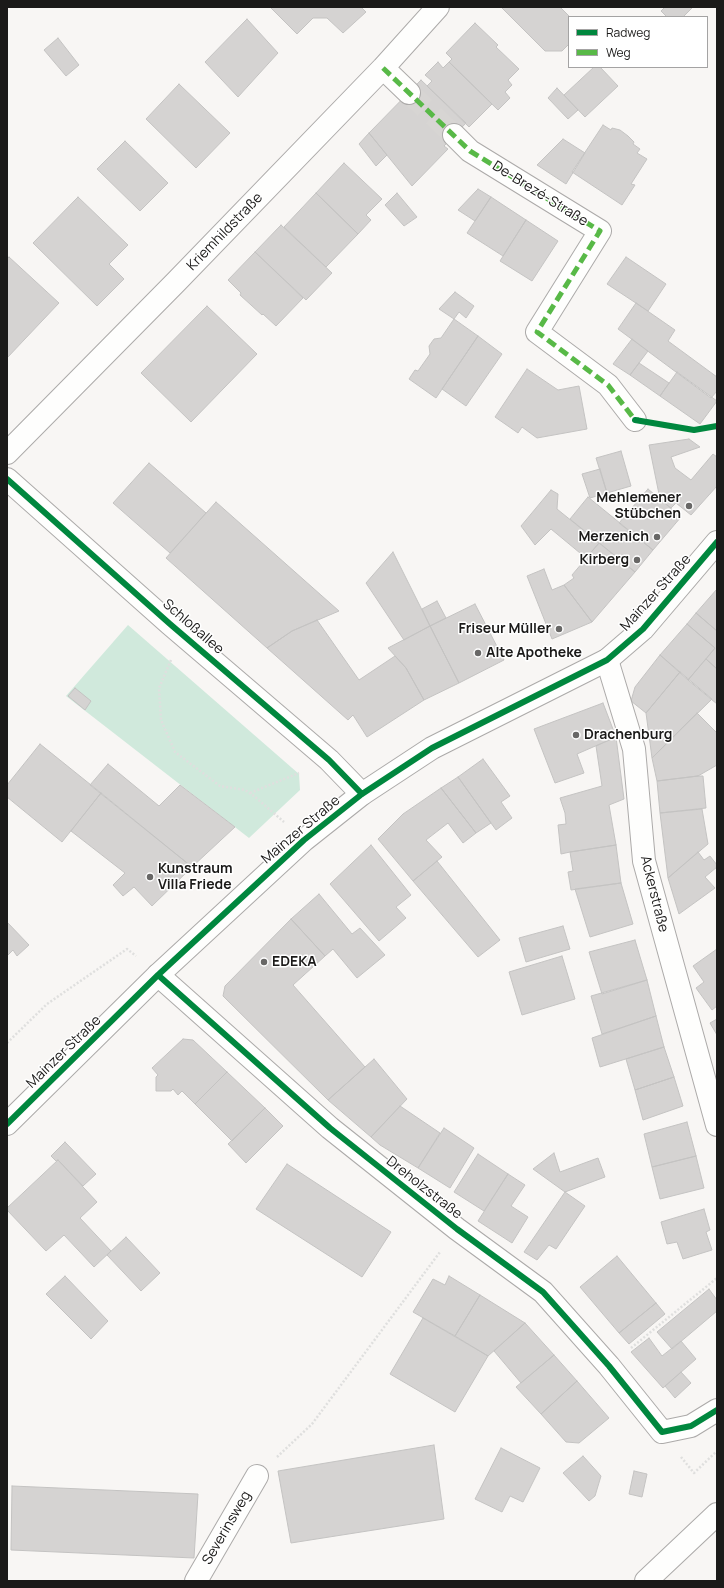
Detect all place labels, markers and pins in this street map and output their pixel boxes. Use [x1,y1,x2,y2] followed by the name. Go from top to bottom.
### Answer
[596,490,681,522] place label: Mehlemener Stübchen
[684,501,694,511] marker: Mehlemener Stübchen
[578,529,649,545] place label: Merzenich
[652,532,662,542] marker: Merzenich
[579,552,629,568] place label: Kirberg
[632,555,642,565] marker: Kirberg
[458,621,551,637] place label: Friseur Müller
[554,624,564,634] marker: Friseur Müller
[486,645,582,661] place label: Alte Apotheke
[473,648,483,658] marker: Alte Apotheke
[584,727,672,743] place label: Drachenburg
[571,730,581,740] marker: Drachenburg
[158,861,233,894] place label: Kunstraum Villa Friede
[145,872,155,882] marker: Kunstraum Villa Friede
[272,954,317,970] place label: EDEKA
[259,957,269,967] marker: EDEKA

